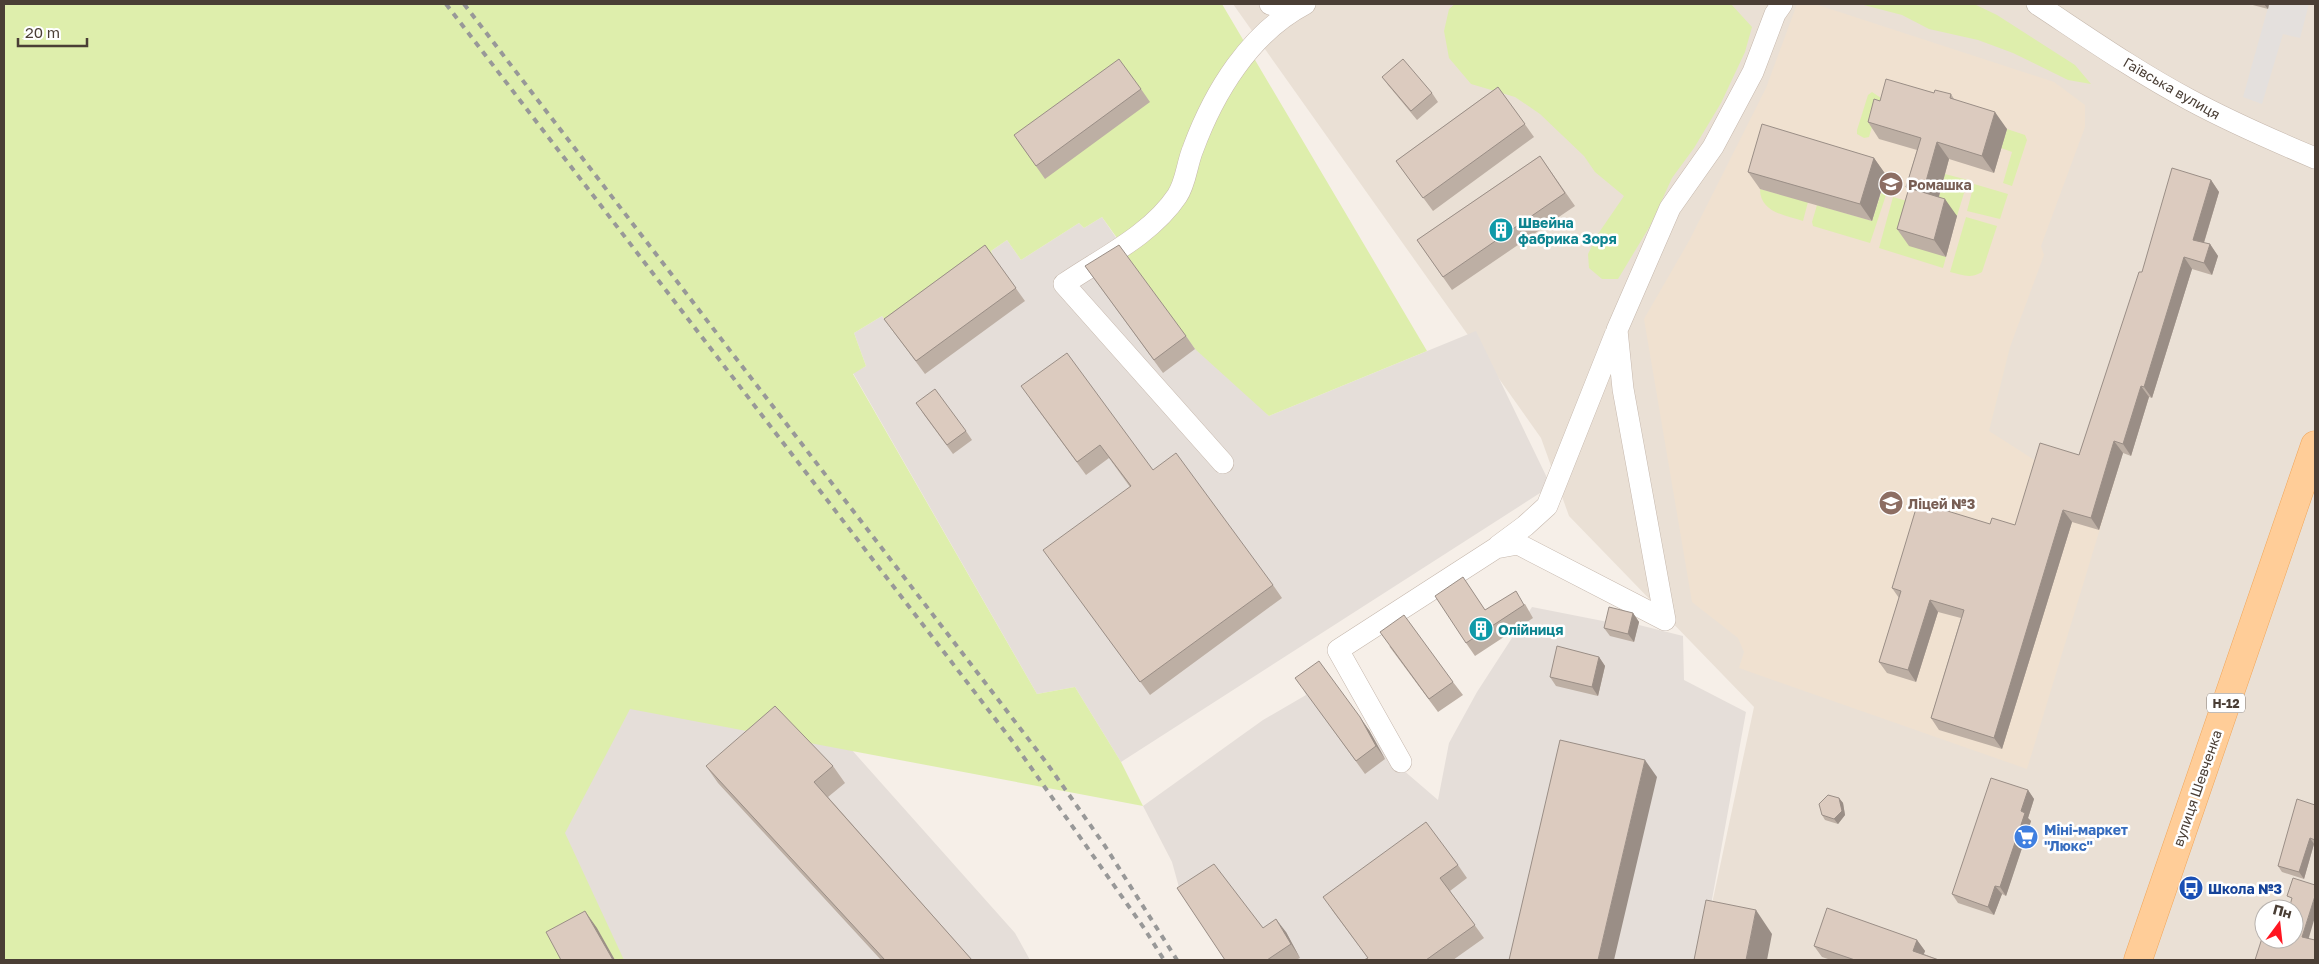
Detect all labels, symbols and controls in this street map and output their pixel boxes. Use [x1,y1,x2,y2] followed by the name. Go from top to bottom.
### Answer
[18,15,86,47] scale bar
[25,23,60,41] text: 20 m
[2121,53,2223,123] street label: Гаївська вулиця
[1878,171,1904,197] school or university icon: Ромашка
[1908,176,1972,193] place label: Ромашка
[1518,214,1617,247] place label: Швейна фабрика Зоря
[1488,217,1514,243] building icon: Швейна фабрика Зоря
[1878,490,1904,516] school or university icon: Ліцей №3
[1908,495,1975,512] place label: Ліцей №3
[1468,616,1494,642] building icon: Олійниця
[1498,621,1563,638] place label: Олійниця
[2207,694,2245,712] road number: Н-12
[2169,728,2225,848] street label: вулиця Шевченка
[2044,821,2128,854] place label: Міні-маркет "Люкс"
[2013,824,2039,850] supermarket icon: Міні-маркет "Люкс"
[2178,875,2204,901] bus stop icon: Школа №3
[2208,880,2282,897] place label: Школа №3
[2254,899,2304,949] north arrow
[2271,900,2294,922] text: Пн

